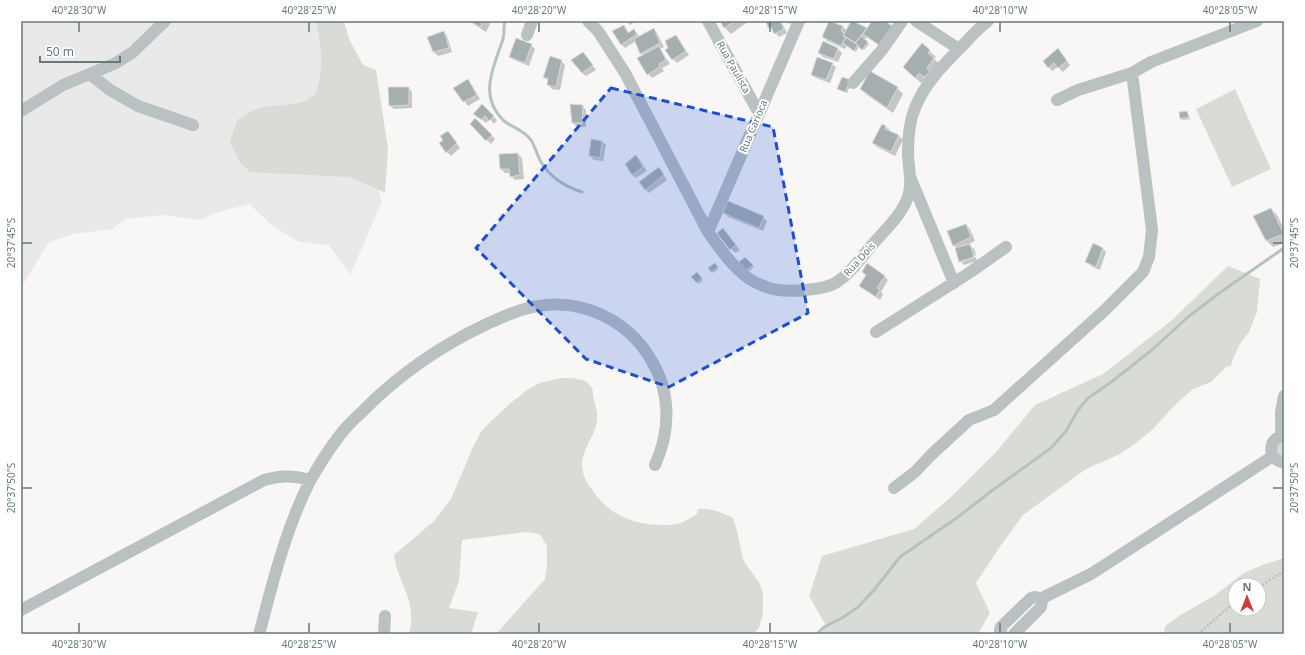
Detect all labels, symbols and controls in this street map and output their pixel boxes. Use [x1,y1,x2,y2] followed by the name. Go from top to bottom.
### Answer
[52,3,107,17] text: 40°28'30"W
[282,3,337,17] text: 40°28'25"W
[512,3,567,17] text: 40°28'20"W
[743,3,798,17] text: 40°28'15"W
[973,3,1028,17] text: 40°28'10"W
[1203,3,1258,17] text: 40°28'05"W
[40,38,120,64] scale bar
[714,38,754,96] street label: Rua Paulista
[46,43,74,60] text: 50 m
[736,98,770,154] street label: Rua Carioca
[4,217,18,268] text: 20°37'45"S
[1287,217,1301,268] text: 20°37'45"S
[840,239,878,279] street label: Rua Dois
[4,462,18,513] text: 20°37'50"S
[1287,462,1301,513] text: 20°37'50"S
[1227,577,1267,617] north arrow
[1243,579,1251,594] text: N
[52,637,107,651] text: 40°28'30"W
[282,637,337,651] text: 40°28'25"W
[512,637,567,651] text: 40°28'20"W
[743,637,798,651] text: 40°28'15"W
[973,637,1028,651] text: 40°28'10"W
[1203,637,1258,651] text: 40°28'05"W

